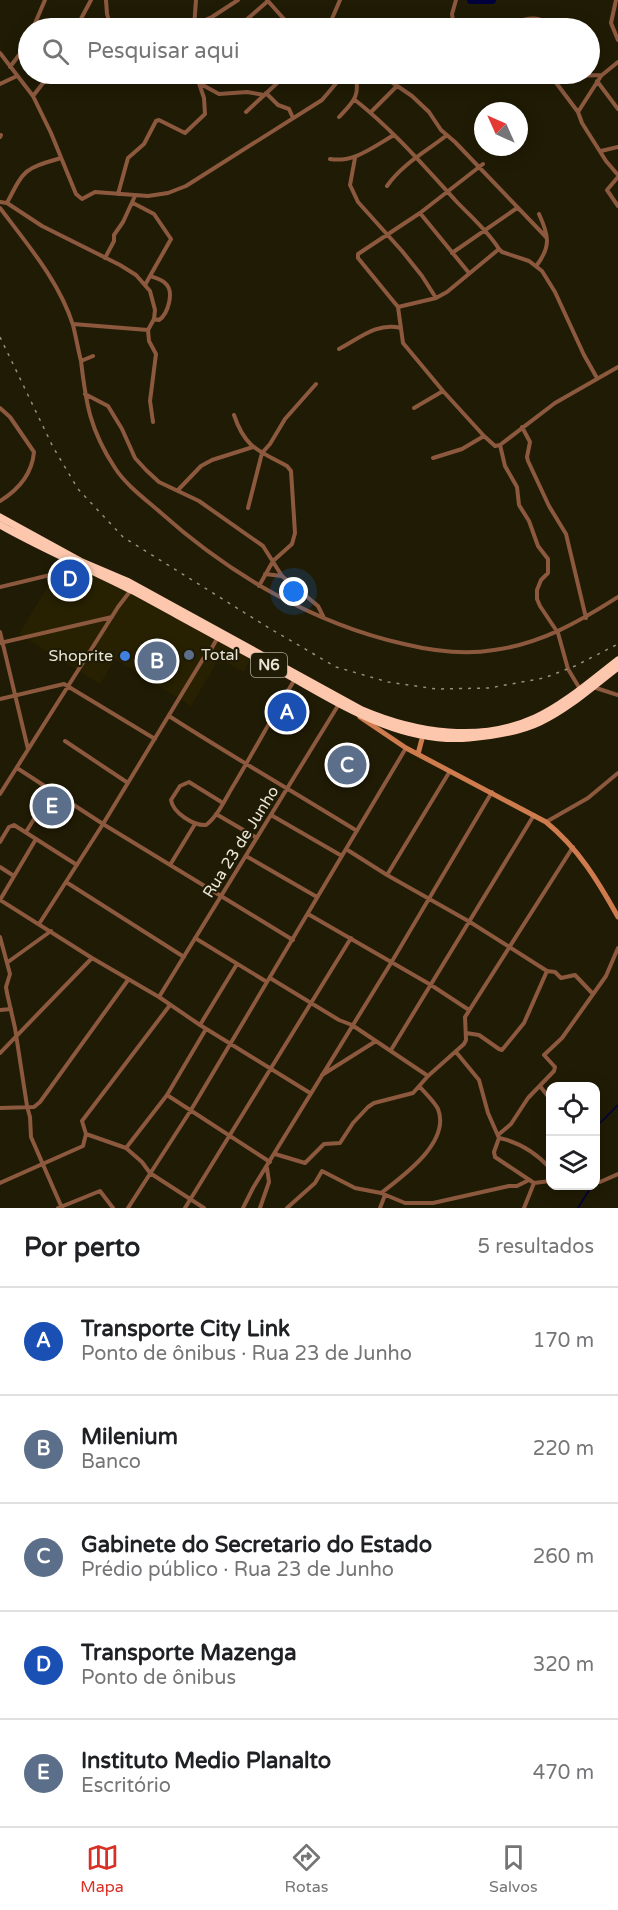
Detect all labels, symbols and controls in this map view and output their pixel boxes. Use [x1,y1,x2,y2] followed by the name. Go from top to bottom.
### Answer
[18,18,600,84] search box
[39,35,72,68] icon: search
[87,38,239,64] text: Pesquisar aqui
[474,102,528,156] north arrow
[50,556,90,602] pin: D
[279,577,308,606] your location
[138,638,176,684] pin: B
[201,645,238,665] place label: Total
[49,646,113,666] place label: Shoprite
[182,648,196,662] marker: Total
[118,649,132,663] marker: Shoprite
[251,653,287,677] road number: N6
[268,690,306,734] pin: A
[328,742,366,788] pin: C
[199,782,283,902] street label: Rua 23 de Junho
[32,784,72,828] pin: E
[546,1082,600,1190] map controls
[546,1082,600,1136] button: locate
[546,1136,600,1190] button: layers
[24,1232,140,1263] text: Por perto
[478,1235,594,1259] text: 5 resultados
[81,1316,290,1342] text: Transporte City Link
[36,1329,51,1353] text: A
[533,1329,594,1353] text: 170 m
[81,1342,412,1366] text: Ponto de ônibus · Rua 23 de Junho
[81,1424,178,1450] text: Milenium
[37,1437,50,1461] text: B
[533,1437,594,1461] text: 220 m
[81,1450,141,1474] text: Banco
[81,1532,432,1558] text: Gabinete do Secretario do Estado
[37,1545,50,1569] text: C
[533,1545,594,1569] text: 260 m
[81,1558,394,1582] text: Prédio público · Rua 23 de Junho
[81,1640,297,1666] text: Transporte Mazenga
[36,1653,51,1677] text: D
[533,1653,594,1677] text: 320 m
[81,1666,236,1690] text: Ponto de ônibus
[81,1748,331,1774] text: Instituto Medio Planalto
[37,1761,50,1785] text: E
[533,1761,594,1785] text: 470 m
[81,1774,171,1798] text: Escritório
[80,1841,124,1897] tab: Mapa
[285,1841,328,1897] tab: Rotas
[489,1841,538,1897] tab: Salvos

